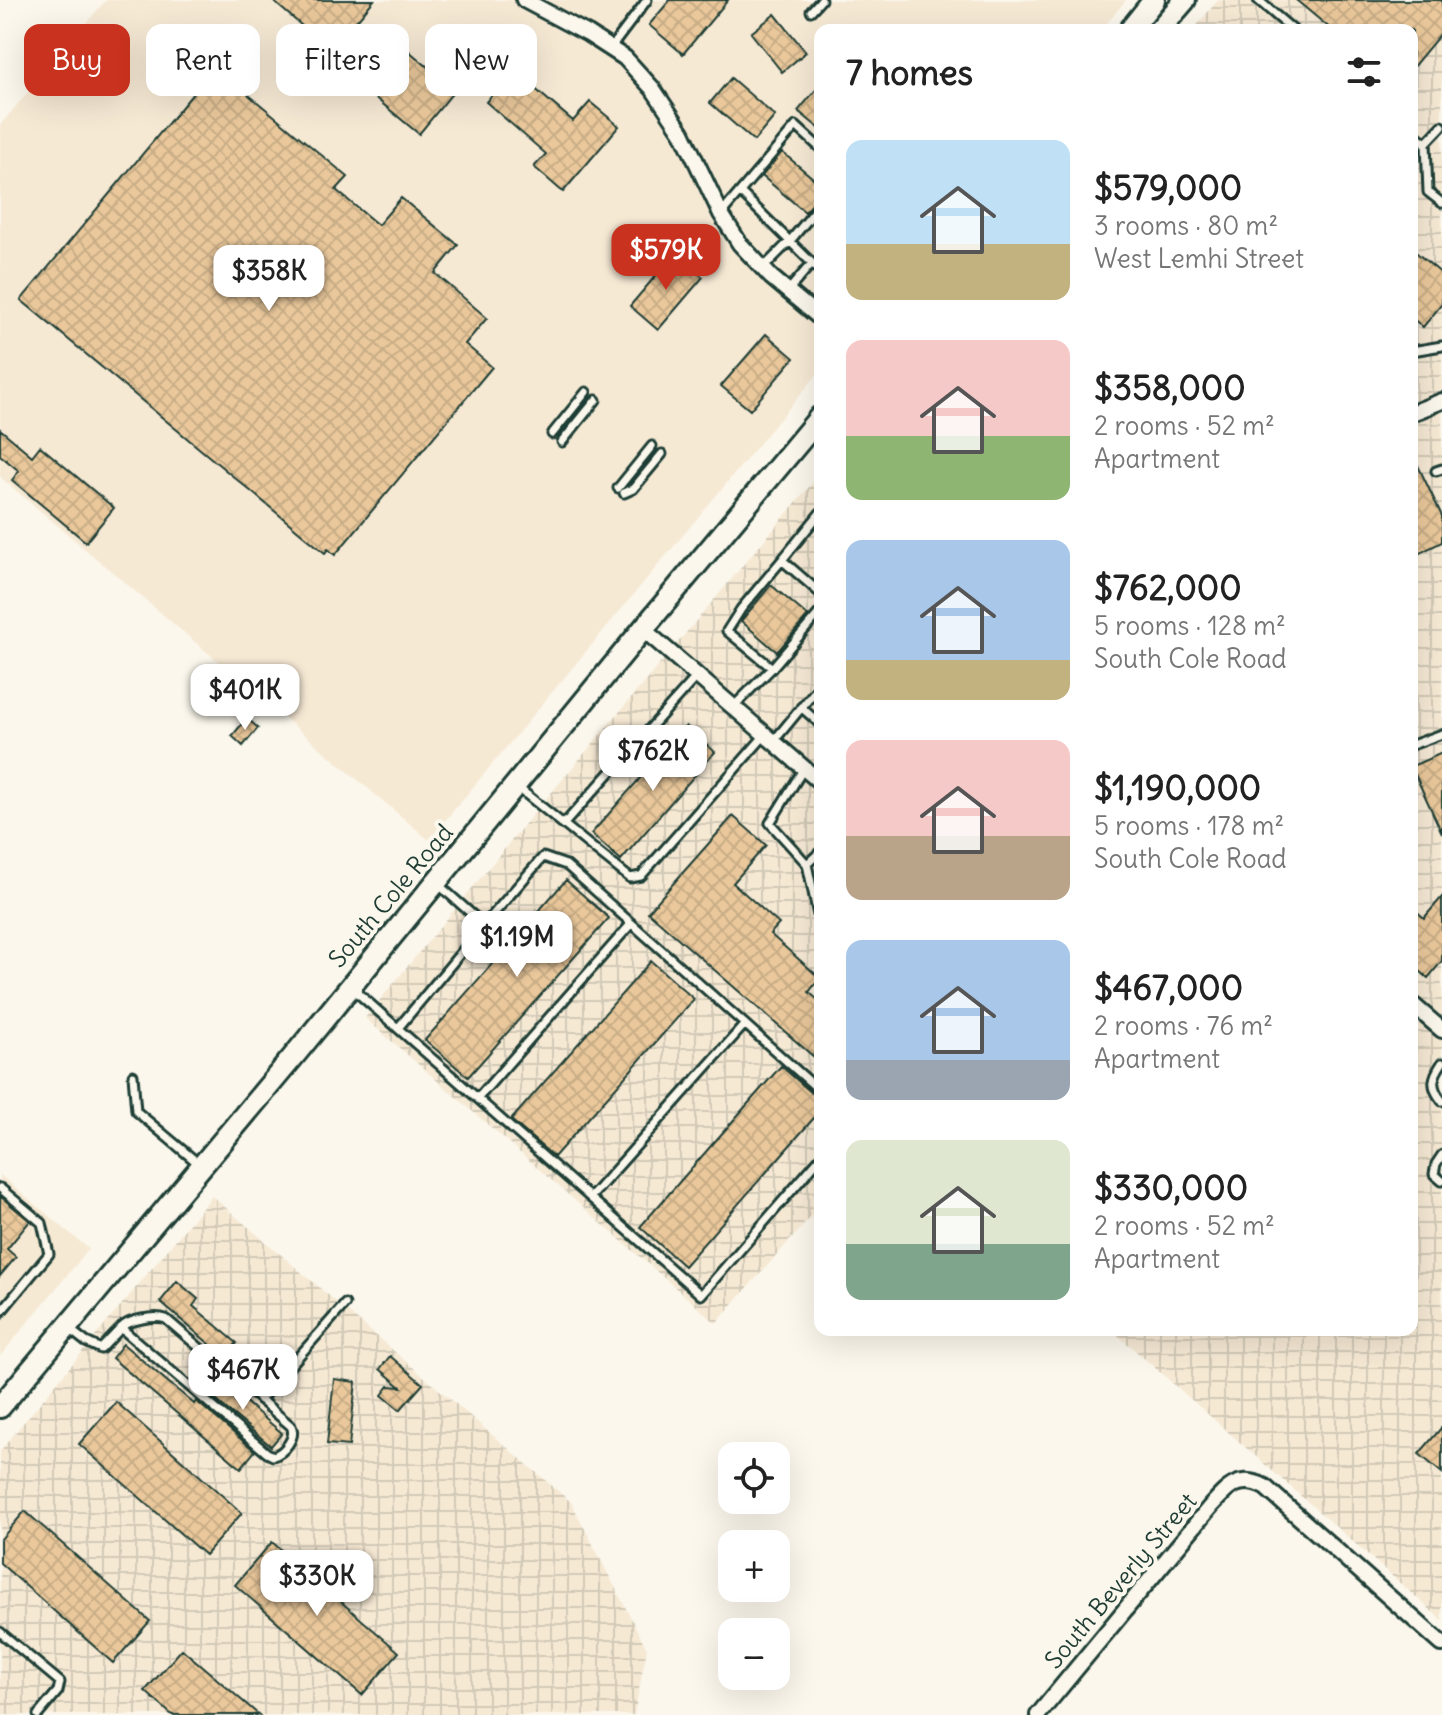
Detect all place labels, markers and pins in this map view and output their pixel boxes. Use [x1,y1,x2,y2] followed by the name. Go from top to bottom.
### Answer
[610,224,722,292] pin: $579K
[213,245,325,313] pin: $358K
[189,664,301,732] pin: $401K
[597,725,709,793] pin: $762K
[452,911,582,979] pin: $1.19M
[187,1344,299,1412] pin: $467K
[261,1550,373,1618] pin: $330K

